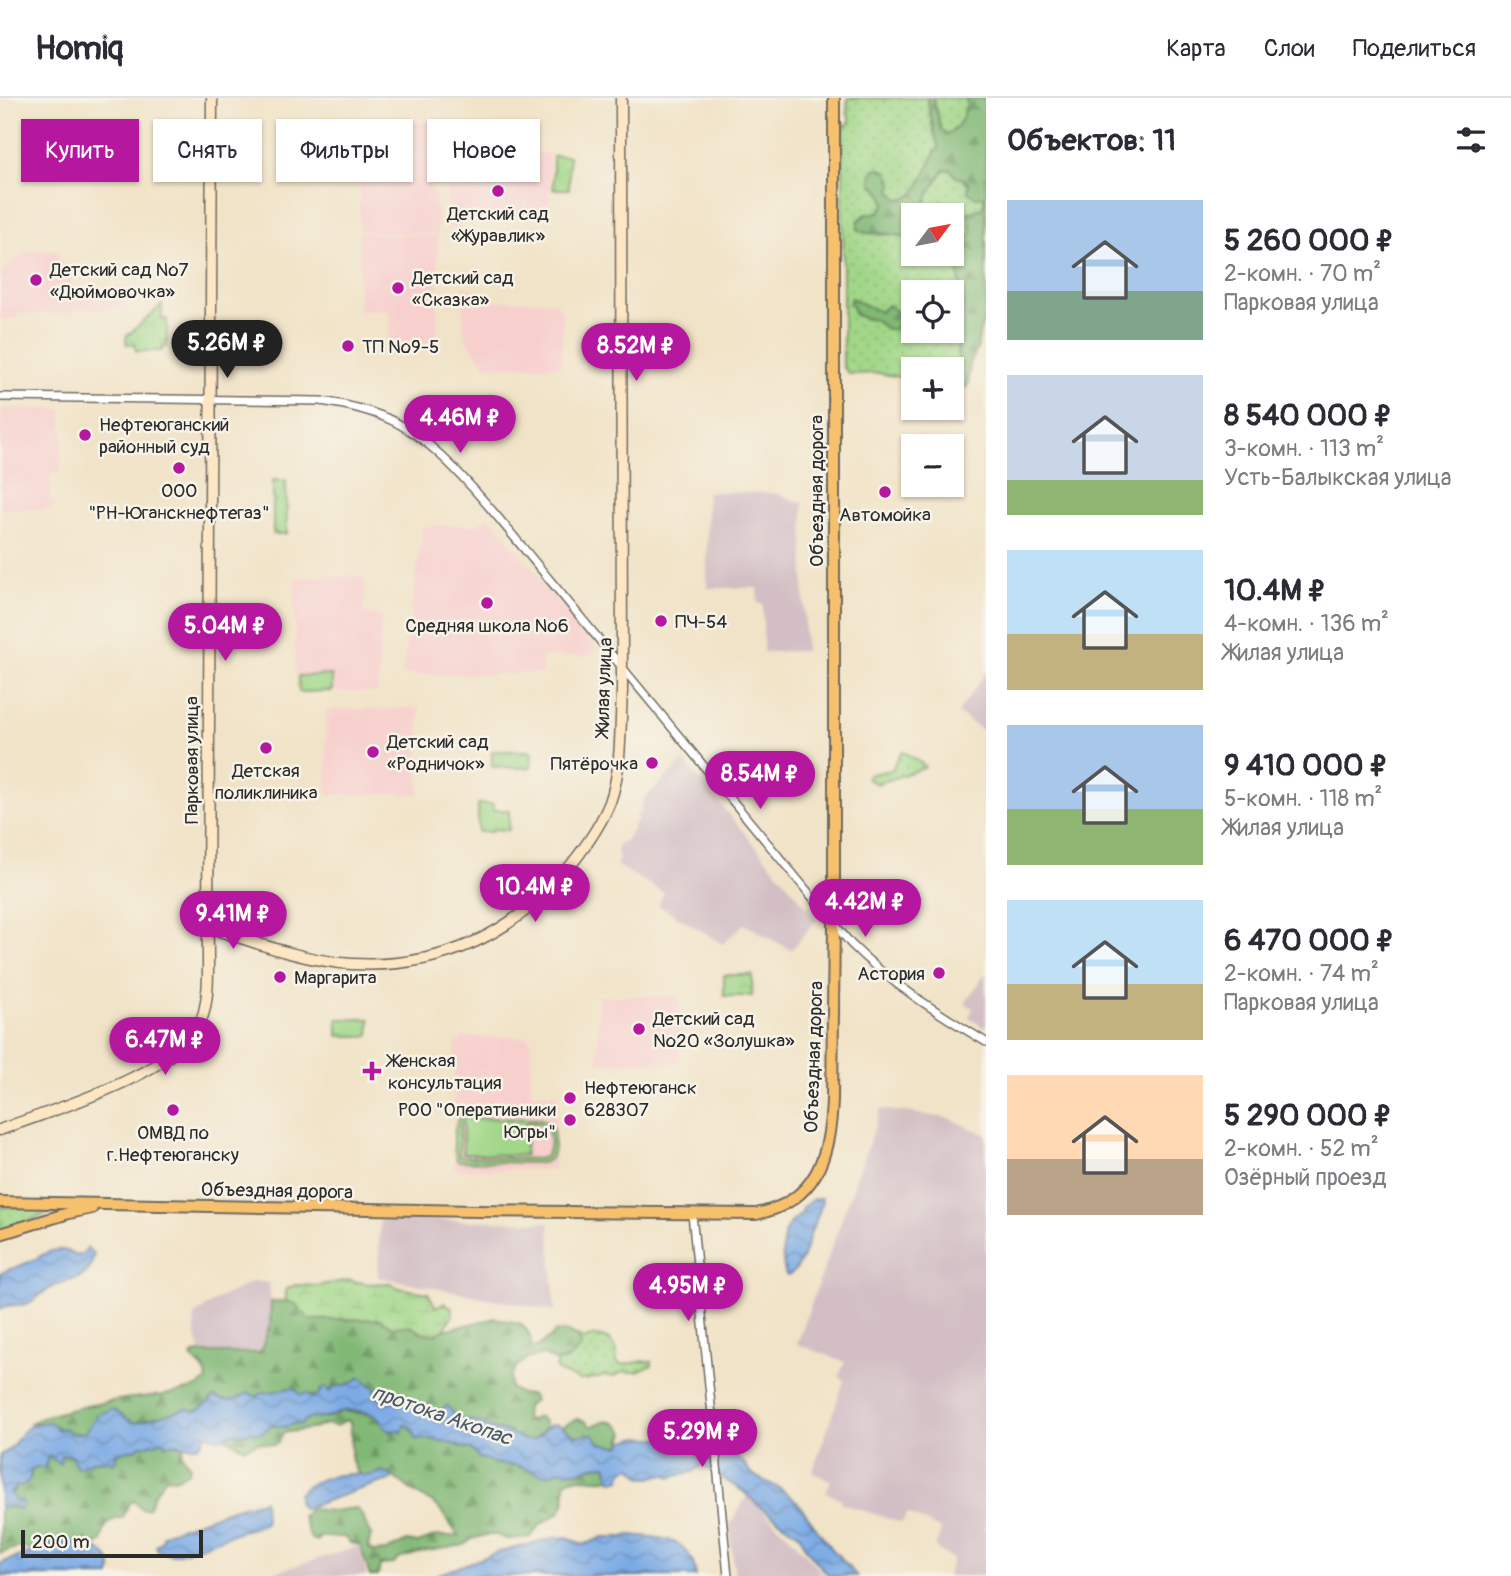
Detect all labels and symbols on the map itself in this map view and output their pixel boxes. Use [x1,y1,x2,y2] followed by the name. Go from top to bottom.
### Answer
[490,183,506,199] marker: Детский сад «Журавлик»
[446,202,549,248] place label: Детский сад «Журавлик»
[901,203,964,266] north arrow
[49,258,189,304] place label: Детский сад №7 «Дюймовочка»
[411,266,514,312] place label: Детский сад «Сказка»
[28,272,44,288] marker: Детский сад №7 «Дюймовочка»
[390,280,406,296] marker: Детский сад «Сказка»
[162,320,292,380] pin: 5.26M ₽
[571,324,701,383] pin: 8.52M ₽
[362,335,439,359] place label: ТП №9-5
[340,338,356,354] marker: ТП №9-5
[395,396,525,455] pin: 4.46M ₽
[99,413,229,459] place label: Нефтеюганский районный суд
[805,415,829,567] street label: Объездная дорога
[77,427,93,443] marker: Нефтеюганский районный суд
[171,460,187,476] marker: ООО "РН-Юганскнефтегаз"
[88,479,270,525] place label: ООО "РН-Юганскнефтегаз"
[877,484,893,500] marker: Автомойка
[839,503,931,527] place label: Автомойка
[479,595,495,611] marker: Средняя школа №6
[160,603,290,663] pin: 5.04M ₽
[675,610,727,634] place label: ПЧ-54
[653,613,669,629] marker: ПЧ-54
[405,614,569,638] place label: Средняя школа №6
[590,637,618,740] street label: Жилая улица
[180,696,204,824] street label: Парковая улица
[386,730,489,776] place label: Детский сад «Родничок»
[258,740,274,756] marker: Детская поликлиника
[365,744,381,760] marker: Детский сад «Родничок»
[550,752,638,776] place label: Пятёрочка
[695,752,825,811] pin: 8.54M ₽
[644,755,660,771] marker: Пятёрочка
[214,759,318,805] place label: Детская поликлиника
[470,864,600,924] pin: 10.4M ₽
[800,880,930,939] pin: 4.42M ₽
[168,892,298,951] pin: 9.41M ₽
[857,962,925,986] place label: Астория
[931,965,947,981] marker: Астория
[294,966,377,990] place label: Маргарита
[272,969,288,985] marker: Маргарита
[799,980,829,1133] street label: Объездная дорога
[652,1007,795,1053] place label: Детский сад №20 «Золушка»
[100,1018,230,1077] pin: 6.47M ₽
[631,1021,647,1037] marker: Детский сад №20 «Золушка»
[385,1049,502,1095] place label: Женская консультация
[362,1061,382,1081] marker: Женская консультация
[584,1076,697,1122] place label: Нефтеюганск 628307
[562,1090,578,1106] marker: Нефтеюганск 628307
[398,1098,557,1144] place label: РОО "Оперативники Югры"
[165,1102,181,1118] marker: ОМВД по г.Нефтеюганску
[562,1112,578,1128] marker: РОО "Оперативники Югры"
[107,1121,239,1167] place label: ОМВД по г.Нефтеюганску
[201,1178,353,1204] street label: Объездная дорога
[623,1264,753,1323] pin: 4.95M ₽
[369,1379,516,1452] water label: протока Акопас
[637,1410,767,1469] pin: 5.29M ₽
[21,1527,203,1559] scale bar

